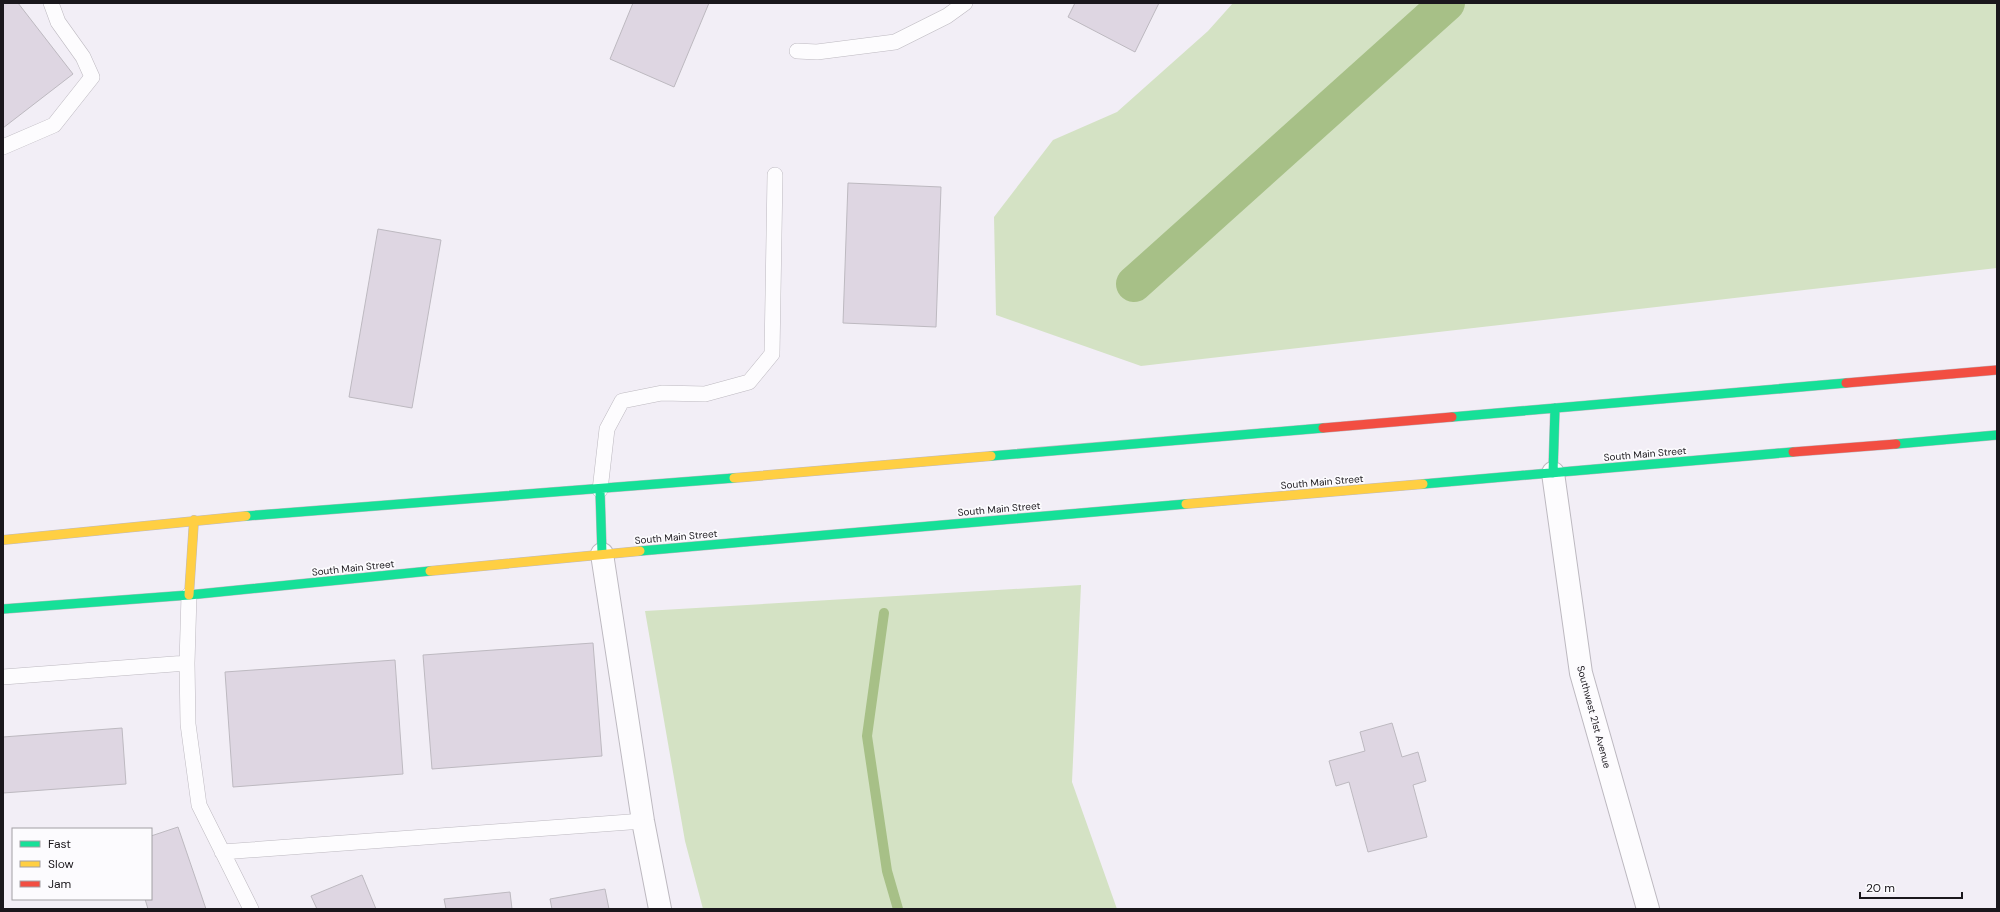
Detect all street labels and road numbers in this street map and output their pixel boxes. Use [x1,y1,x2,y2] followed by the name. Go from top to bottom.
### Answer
[1603,444,1687,464] street label: South Main Street
[1280,472,1364,492] street label: South Main Street
[957,499,1041,519] street label: South Main Street
[634,527,718,547] street label: South Main Street
[311,557,395,579] street label: South Main Street
[1574,664,1614,770] street label: Southwest 21st Avenue

